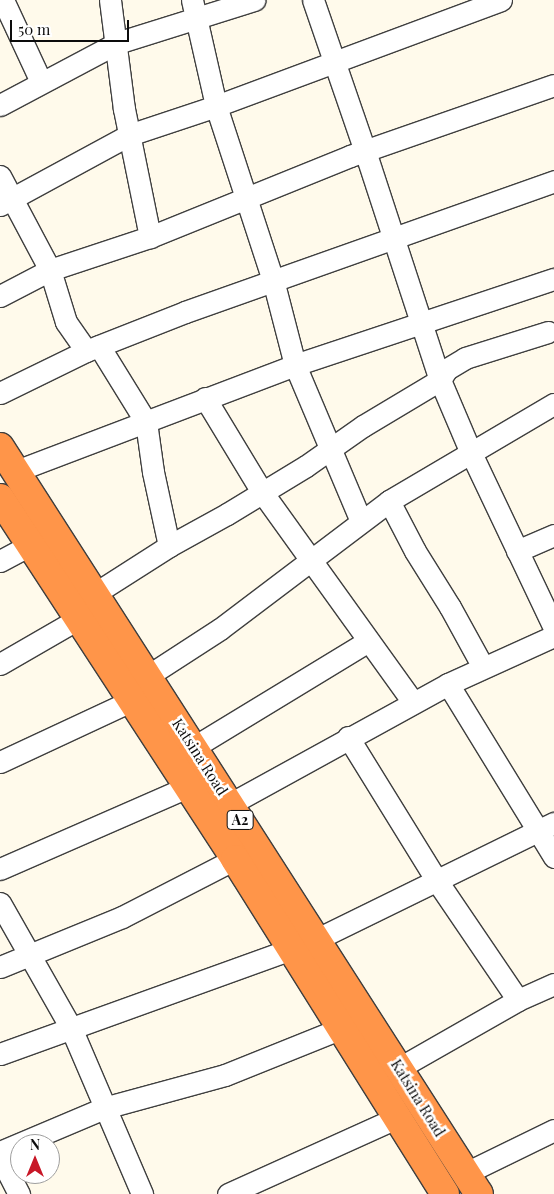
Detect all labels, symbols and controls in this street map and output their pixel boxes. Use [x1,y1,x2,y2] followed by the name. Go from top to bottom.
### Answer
[12,10,131,42] scale bar
[18,19,50,39] text: 50 m
[168,715,232,799] street label: Katsina Road
[226,808,254,832] road number: A2
[387,1056,449,1140] street label: Katsina Road
[10,1134,60,1184] north arrow
[30,1135,40,1154] text: N

